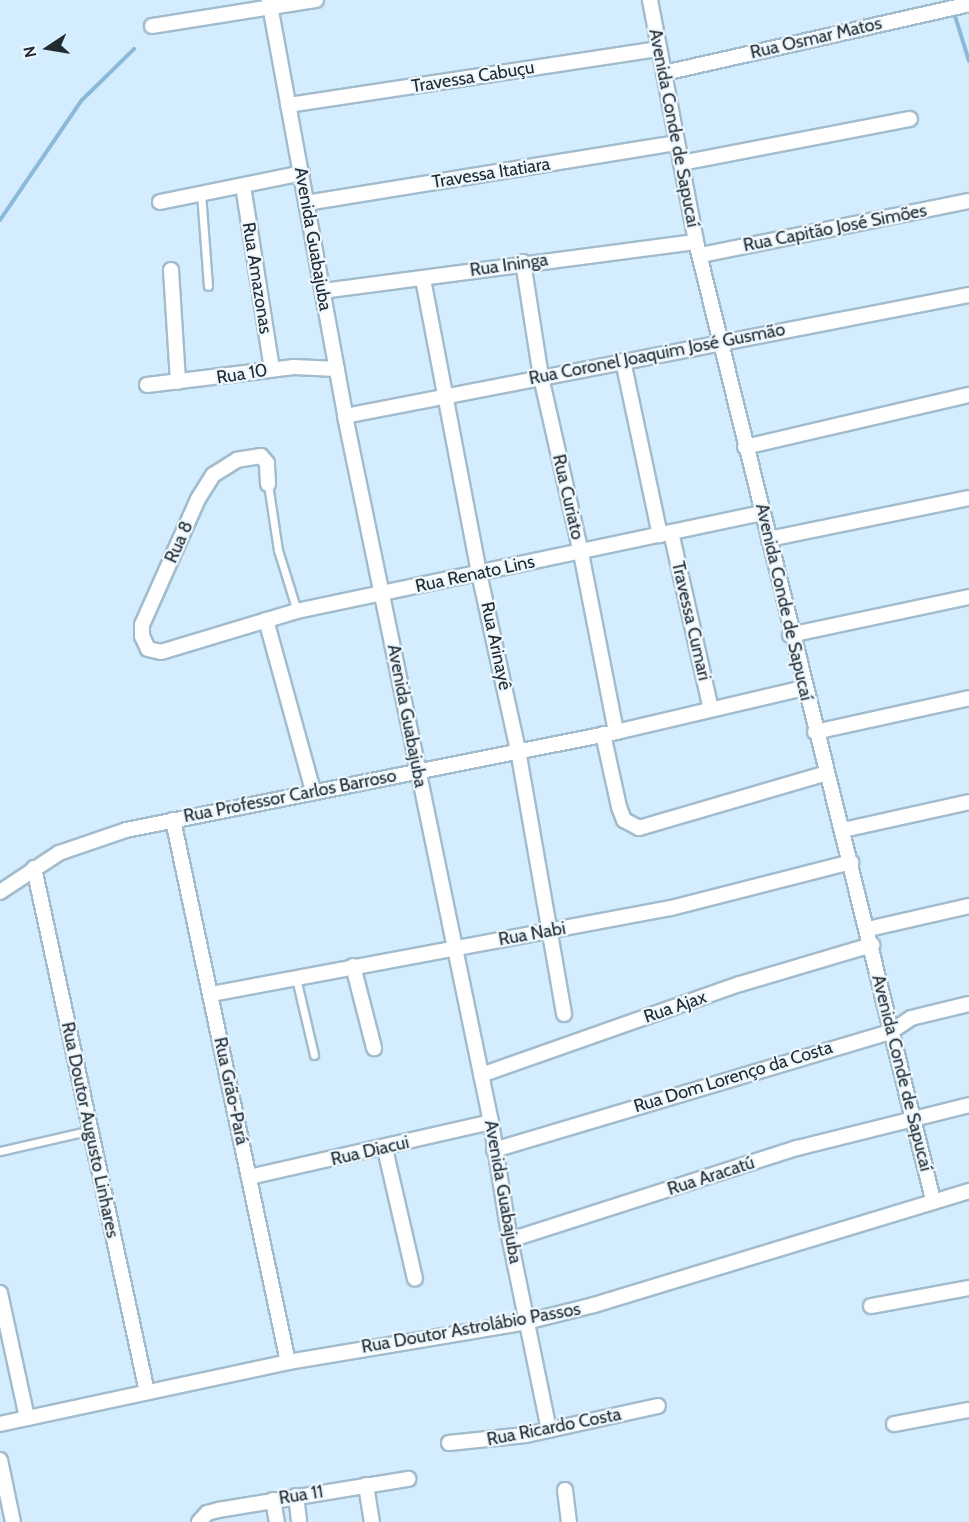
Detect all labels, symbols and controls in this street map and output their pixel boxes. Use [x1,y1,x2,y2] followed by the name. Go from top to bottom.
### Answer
[748,12,884,64] street label: Rua Osmar Matos
[18,18,78,78] north arrow
[644,27,704,229] street label: Avenida Conde de Sapucaí
[19,44,40,59] text: N
[410,57,536,97] street label: Travessa Cabuçu
[431,153,551,193] street label: Travessa Itatiara
[290,165,336,313] street label: Avenida Guabajuba
[741,200,929,256] street label: Rua Capitão José Simões
[238,221,276,335] street label: Rua Amazonas
[469,249,549,281] street label: Rua Ininga
[527,319,787,389] street label: Rua Coronel Joaquim José Gusmão
[215,359,269,389] street label: Rua 10
[548,452,588,542] street label: Rua Curiato
[751,501,817,703] street label: Avenida Conde de Sapucaí
[160,518,198,566] street label: Rua 8
[413,551,537,597] street label: Rua Renato Lins
[667,559,715,683] street label: Travessa Cumari
[476,600,516,692] street label: Rua Arinayê
[383,643,431,789] street label: Avenida Guabajuba
[182,765,398,827] street label: Rua Professor Carlos Barroso
[497,917,567,951] street label: Rua Nabi
[867,973,937,1173] street label: Avenida Conde de Sapucaí
[641,986,709,1028] street label: Rua Ajax
[57,1020,123,1240] street label: Rua Doutor Augusto Linhares
[209,1035,253,1147] street label: Rua Grão-Pará
[631,1036,835,1118] street label: Rua Dom Lorenço da Costa
[480,1118,526,1266] street label: Avenida Guabajuba
[329,1132,411,1170] street label: Rua Diacui
[665,1152,757,1200] street label: Rua Aracatú
[360,1298,582,1358] street label: Rua Doutor Astrolábio Passos
[485,1403,623,1451] street label: Rua Ricardo Costa
[277,1481,325,1509] street label: Rua 11

